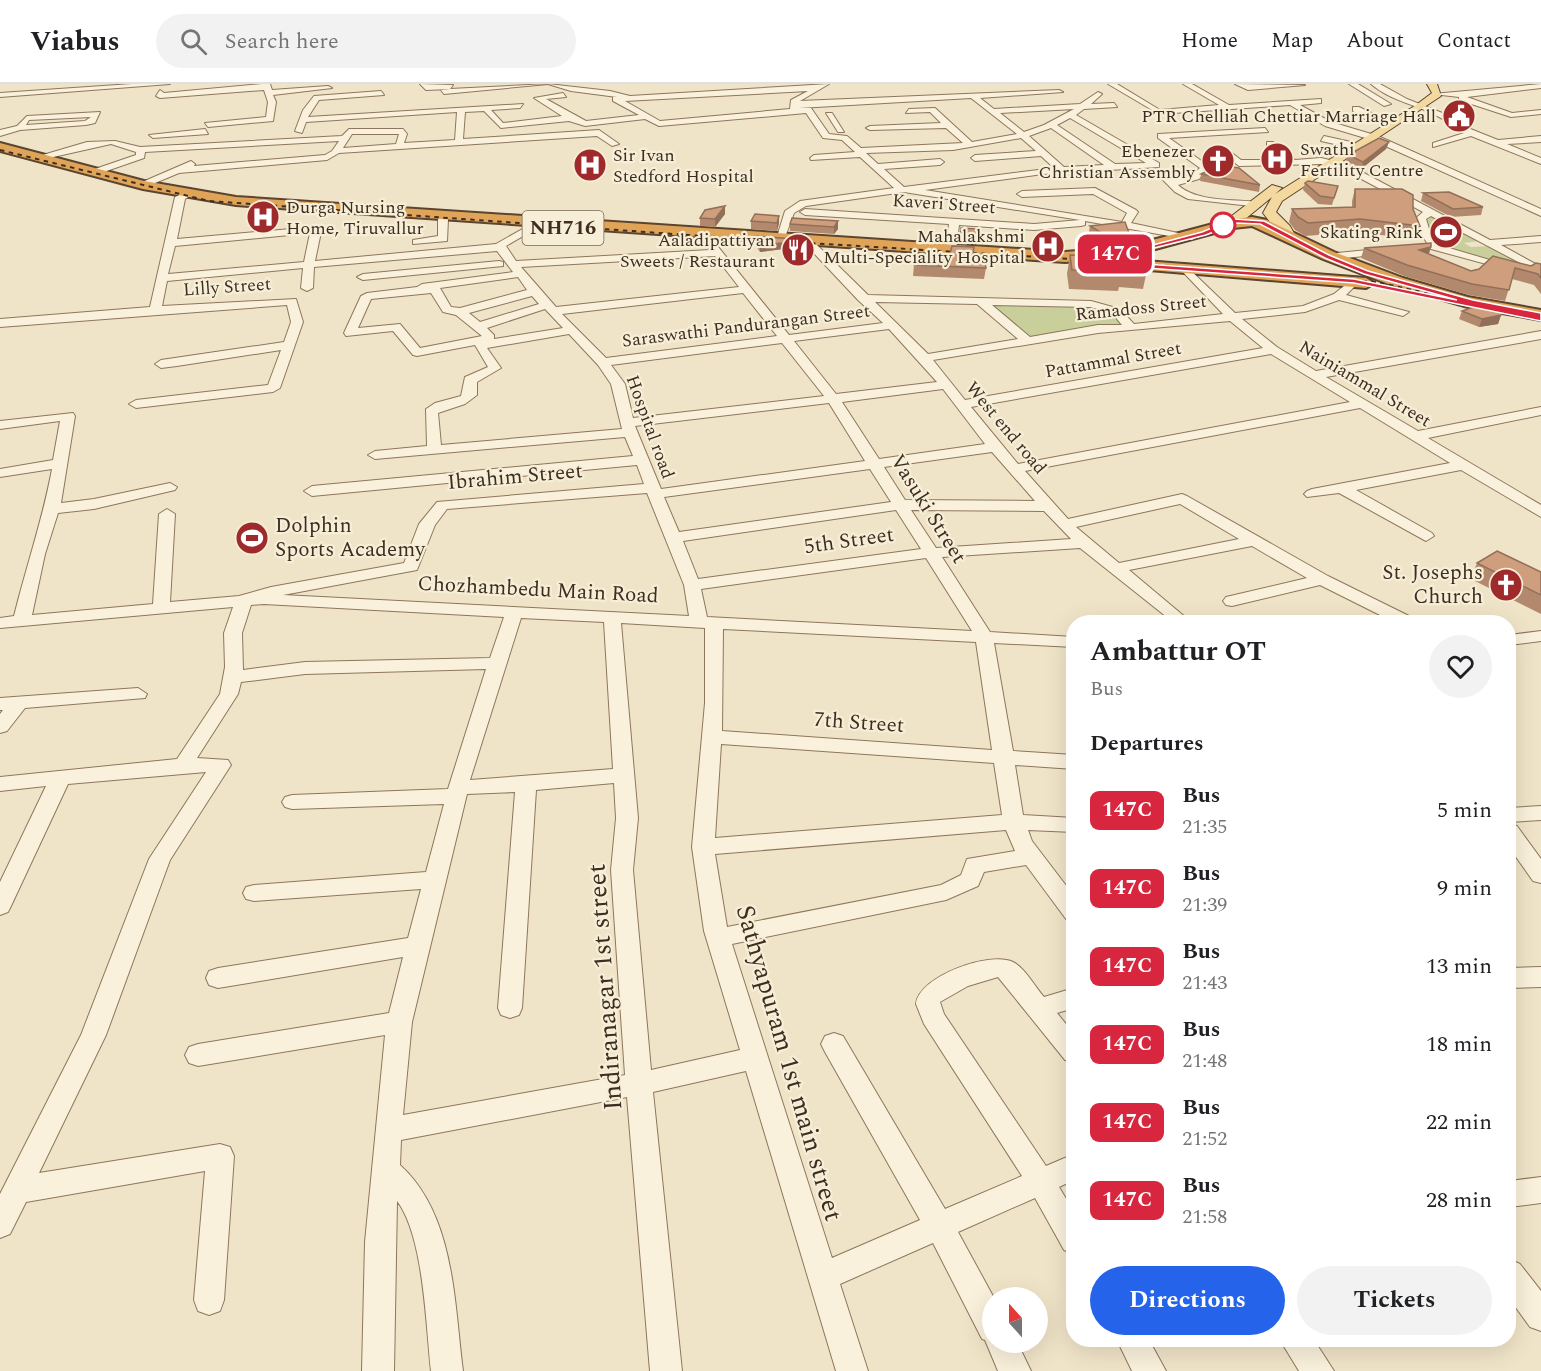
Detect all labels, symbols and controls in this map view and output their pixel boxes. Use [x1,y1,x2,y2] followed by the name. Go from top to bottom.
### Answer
[156,14,576,68] search box
[30,20,120,63] text: Viabus
[177,25,210,58] icon: search
[225,25,339,58] text: Search here
[1181,25,1238,57] text: Home
[1271,25,1313,57] text: Map
[1346,25,1404,57] text: About
[1437,25,1511,57] text: Contact
[1441,98,1477,134] public building icon: PTR Chelliah Chettiar Marriage Hall
[1141,103,1436,130] place label: PTR Chelliah Chettiar Marriage Hall
[1300,136,1423,184] place label: Swathi Fertility Centre
[1039,138,1196,186] place label: Ebenezer Christian Assembly
[1259,141,1295,177] hospital icon: Swathi Fertility Centre
[613,142,754,190] place label: Sir Ivan Stedford Hospital
[1200,143,1236,179] church icon: Ebenezer Christian Assembly
[572,147,608,183] hospital icon: Sir Ivan Stedford Hospital
[892,187,996,221] street label: Kaveri Street
[286,194,424,242] place label: Durga Nursing Home, Tiruvallur
[245,199,281,235] hospital icon: Durga Nursing Home, Tiruvallur
[522,211,604,245] road number: NH716
[1210,212,1236,238] unlabelled marker
[1428,214,1464,250] sports icon: Skating Rink
[1320,219,1423,246] place label: Skating Rink
[823,223,1025,271] place label: Mahalakshmi Multi-Speciality Hospital
[620,227,775,275] place label: Aaladipattiyan Sweets / Restaurant
[1030,228,1066,264] hospital icon: Mahalakshmi Multi-Speciality Hospital
[780,232,816,268] restaurant icon: Aaladipattiyan Sweets / Restaurant
[1073,234,1157,274] line badge: 147C
[1090,238,1140,270] text: 147C
[182,270,272,304] street label: Lilly Street
[1074,288,1208,328] street label: Ramadoss Street
[620,297,872,355] street label: Saraswathi Pandurangan Street
[1294,334,1436,434] street label: Nainiammal Street
[1043,335,1183,385] street label: Pattammal Street
[619,371,681,483] street label: Hospital road
[959,376,1053,480] street label: West end road
[882,448,974,570] street label: Vasuki Street
[446,455,584,499] street label: Ibrahim Street
[275,510,426,566] place label: Dolphin Sports Academy
[802,519,896,563] street label: 5th Street
[234,520,270,556] sports icon: Dolphin Sports Academy
[1382,557,1483,613] place label: St. Josephs Church
[1488,567,1524,603] church icon: St. Josephs Church
[417,568,659,612] street label: Chozhambedu Main Road
[1090,630,1266,673] text: Ambattur OT
[1429,635,1492,698] button: heart
[1090,674,1123,704] text: Bus
[813,704,905,742] street label: 7th Street
[1090,727,1204,760] text: Departures
[1182,779,1220,812] text: Bus
[1102,794,1152,826] text: 147C
[1437,794,1492,827] text: 5 min
[1182,812,1227,842] text: 21:35
[1182,857,1220,890] text: Bus
[576,862,634,1112] street label: Indiranagar 1st street
[1102,872,1152,904] text: 147C
[1437,872,1492,905] text: 9 min
[1182,890,1227,920] text: 21:39
[725,900,853,1226] street label: Sathyapuram 1st main street
[1182,935,1220,968] text: Bus
[1102,950,1152,982] text: 147C
[1426,950,1492,983] text: 13 min
[1182,968,1227,998] text: 21:43
[1182,1013,1220,1046] text: Bus
[1102,1028,1152,1060] text: 147C
[1426,1028,1492,1061] text: 18 min
[1182,1046,1227,1076] text: 21:48
[1182,1091,1220,1124] text: Bus
[1102,1106,1152,1138] text: 147C
[1426,1106,1492,1139] text: 22 min
[1182,1124,1227,1154] text: 21:52
[1182,1169,1220,1202] text: Bus
[1102,1184,1152,1216] text: 147C
[1426,1184,1492,1217] text: 28 min
[1182,1202,1227,1232] text: 21:58
[1090,1266,1285,1335] button: Directions
[1297,1266,1492,1335] button: Tickets
[982,1287,1048,1353] north arrow
[982,1287,1048,1353] map controls

